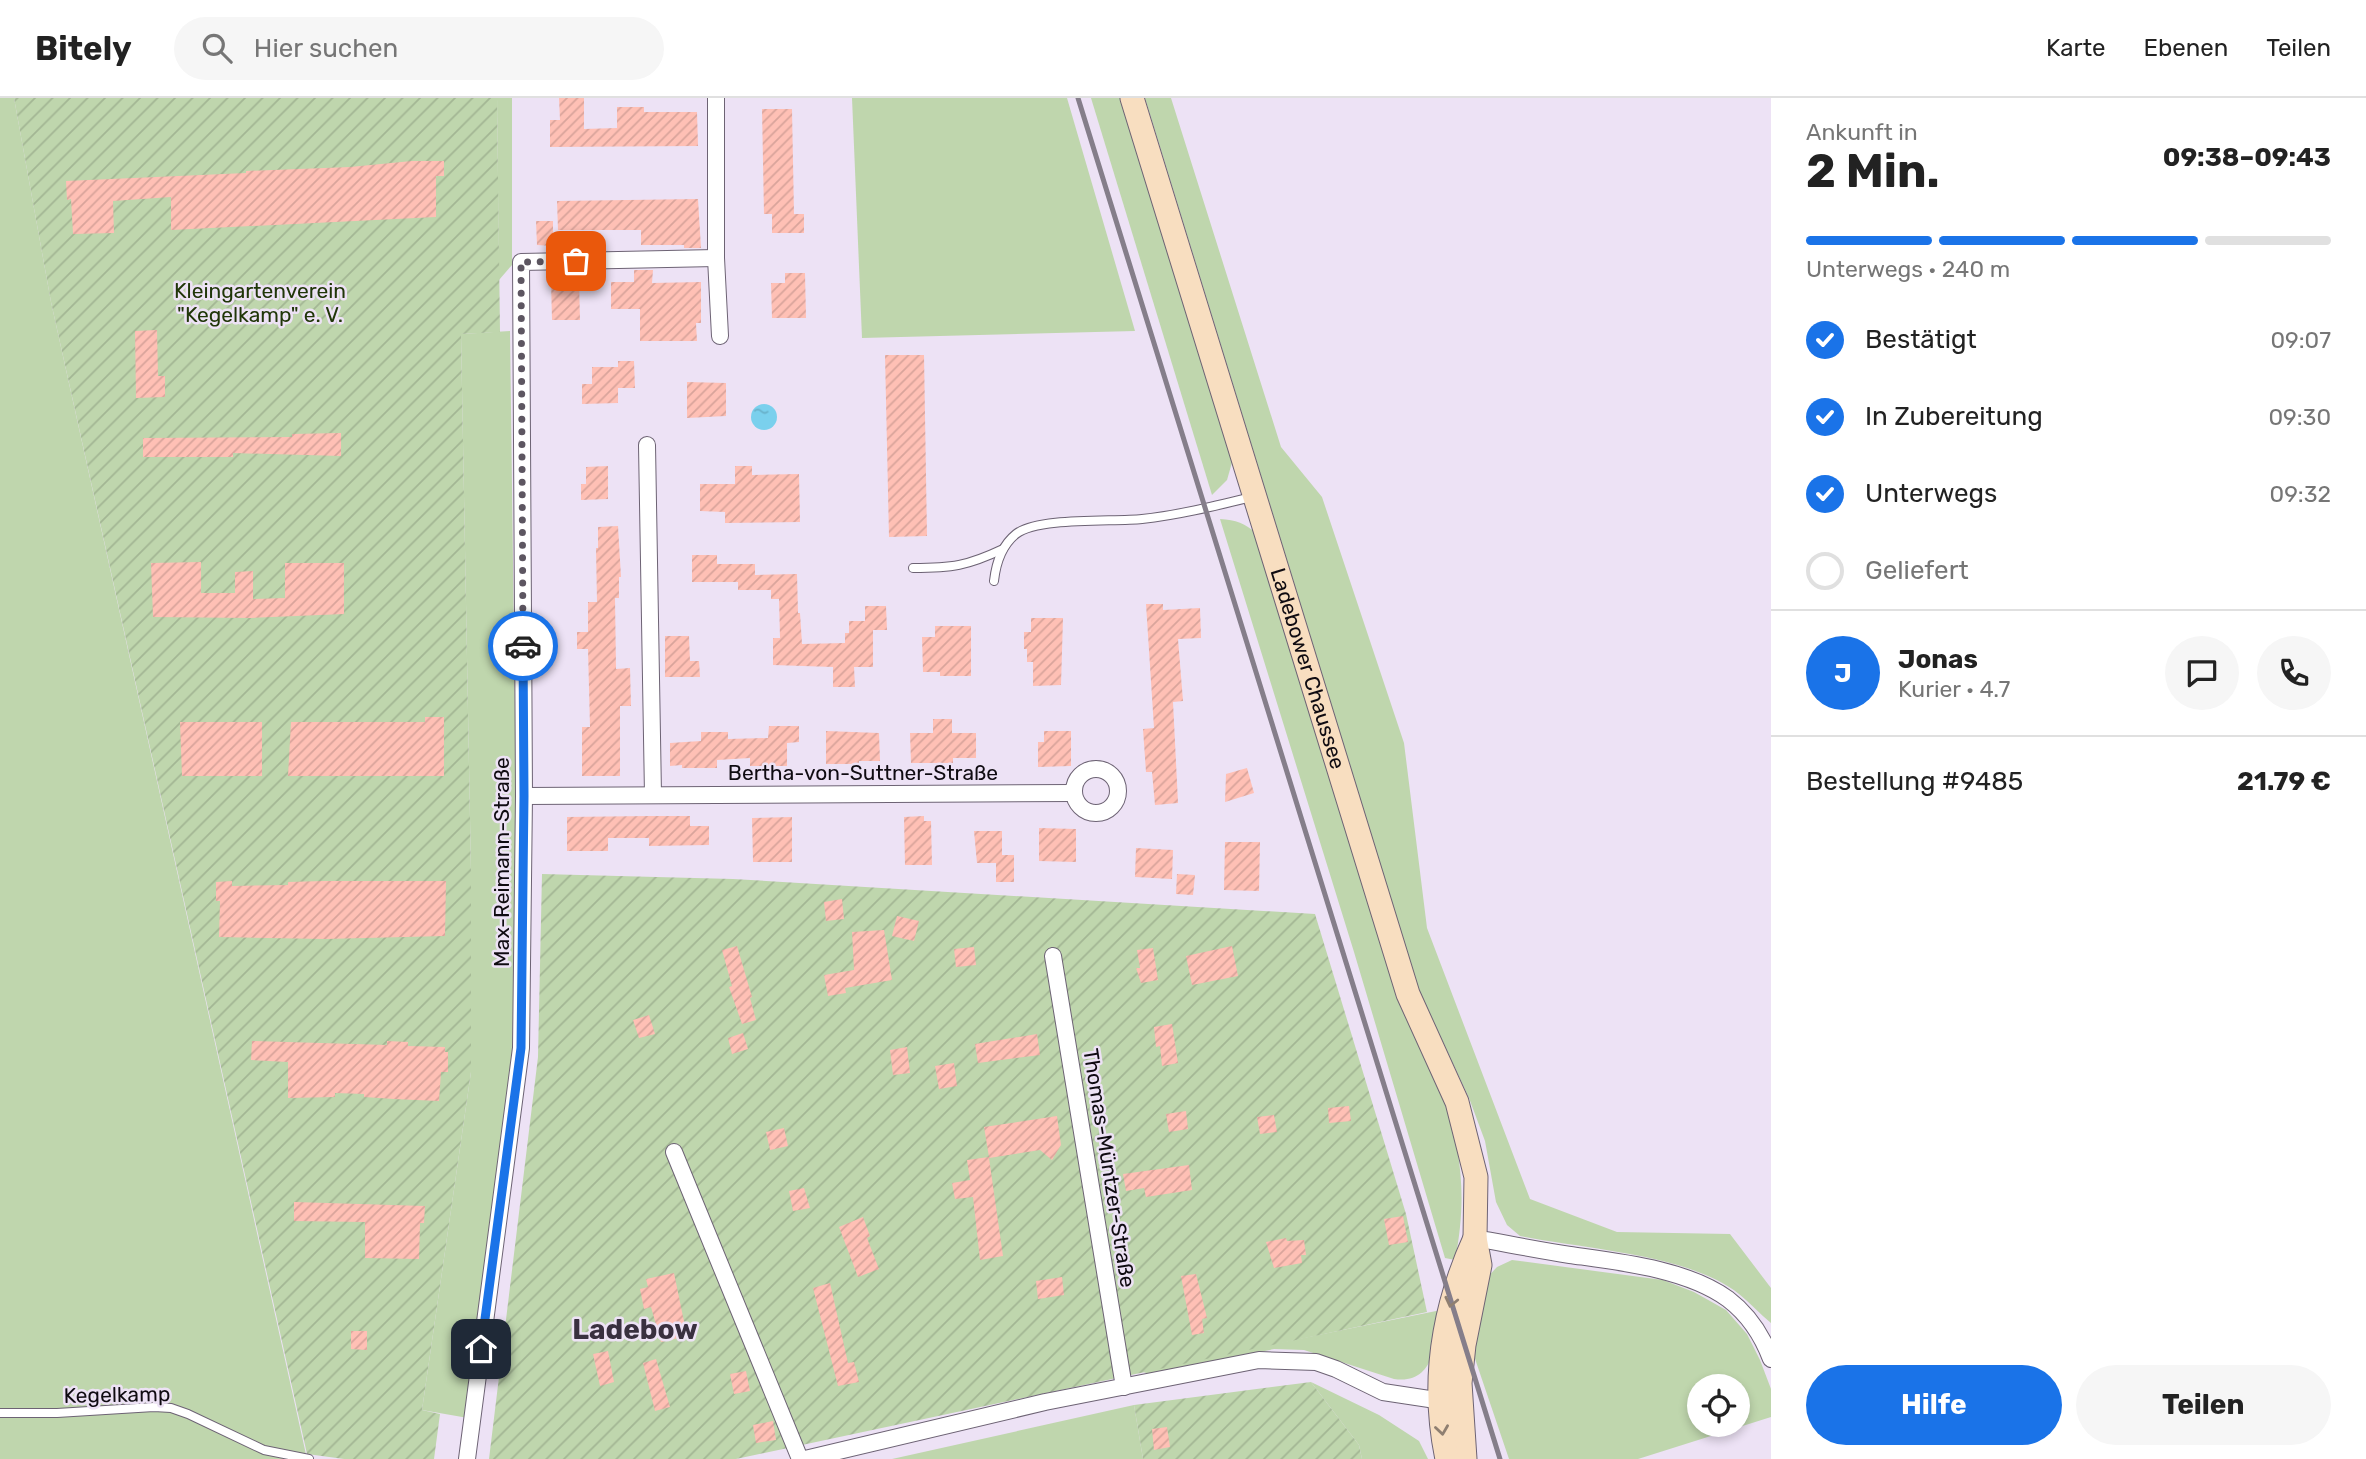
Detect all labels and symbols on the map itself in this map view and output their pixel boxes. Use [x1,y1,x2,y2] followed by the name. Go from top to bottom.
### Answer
[546,231,606,291] pin
[174,278,346,327] park label: Kleingartenverein "Kegelkamp" e. V.
[1266,565,1351,772] street label: Ladebower Chaussee
[488,611,558,681] courier
[489,757,514,967] street label: Max-Reimann-Straße
[728,760,998,785] street label: Bertha-von-Suttner-Straße
[1078,1047,1141,1289] street label: Thomas-Müntzer-Straße
[1445,1296,1460,1308] one-way arrow
[572,1313,698,1346] district label: Ladebow
[451,1319,511,1379] pin
[63,1381,170,1408] street label: Kegelkamp
[1435,1424,1450,1436] one-way arrow

